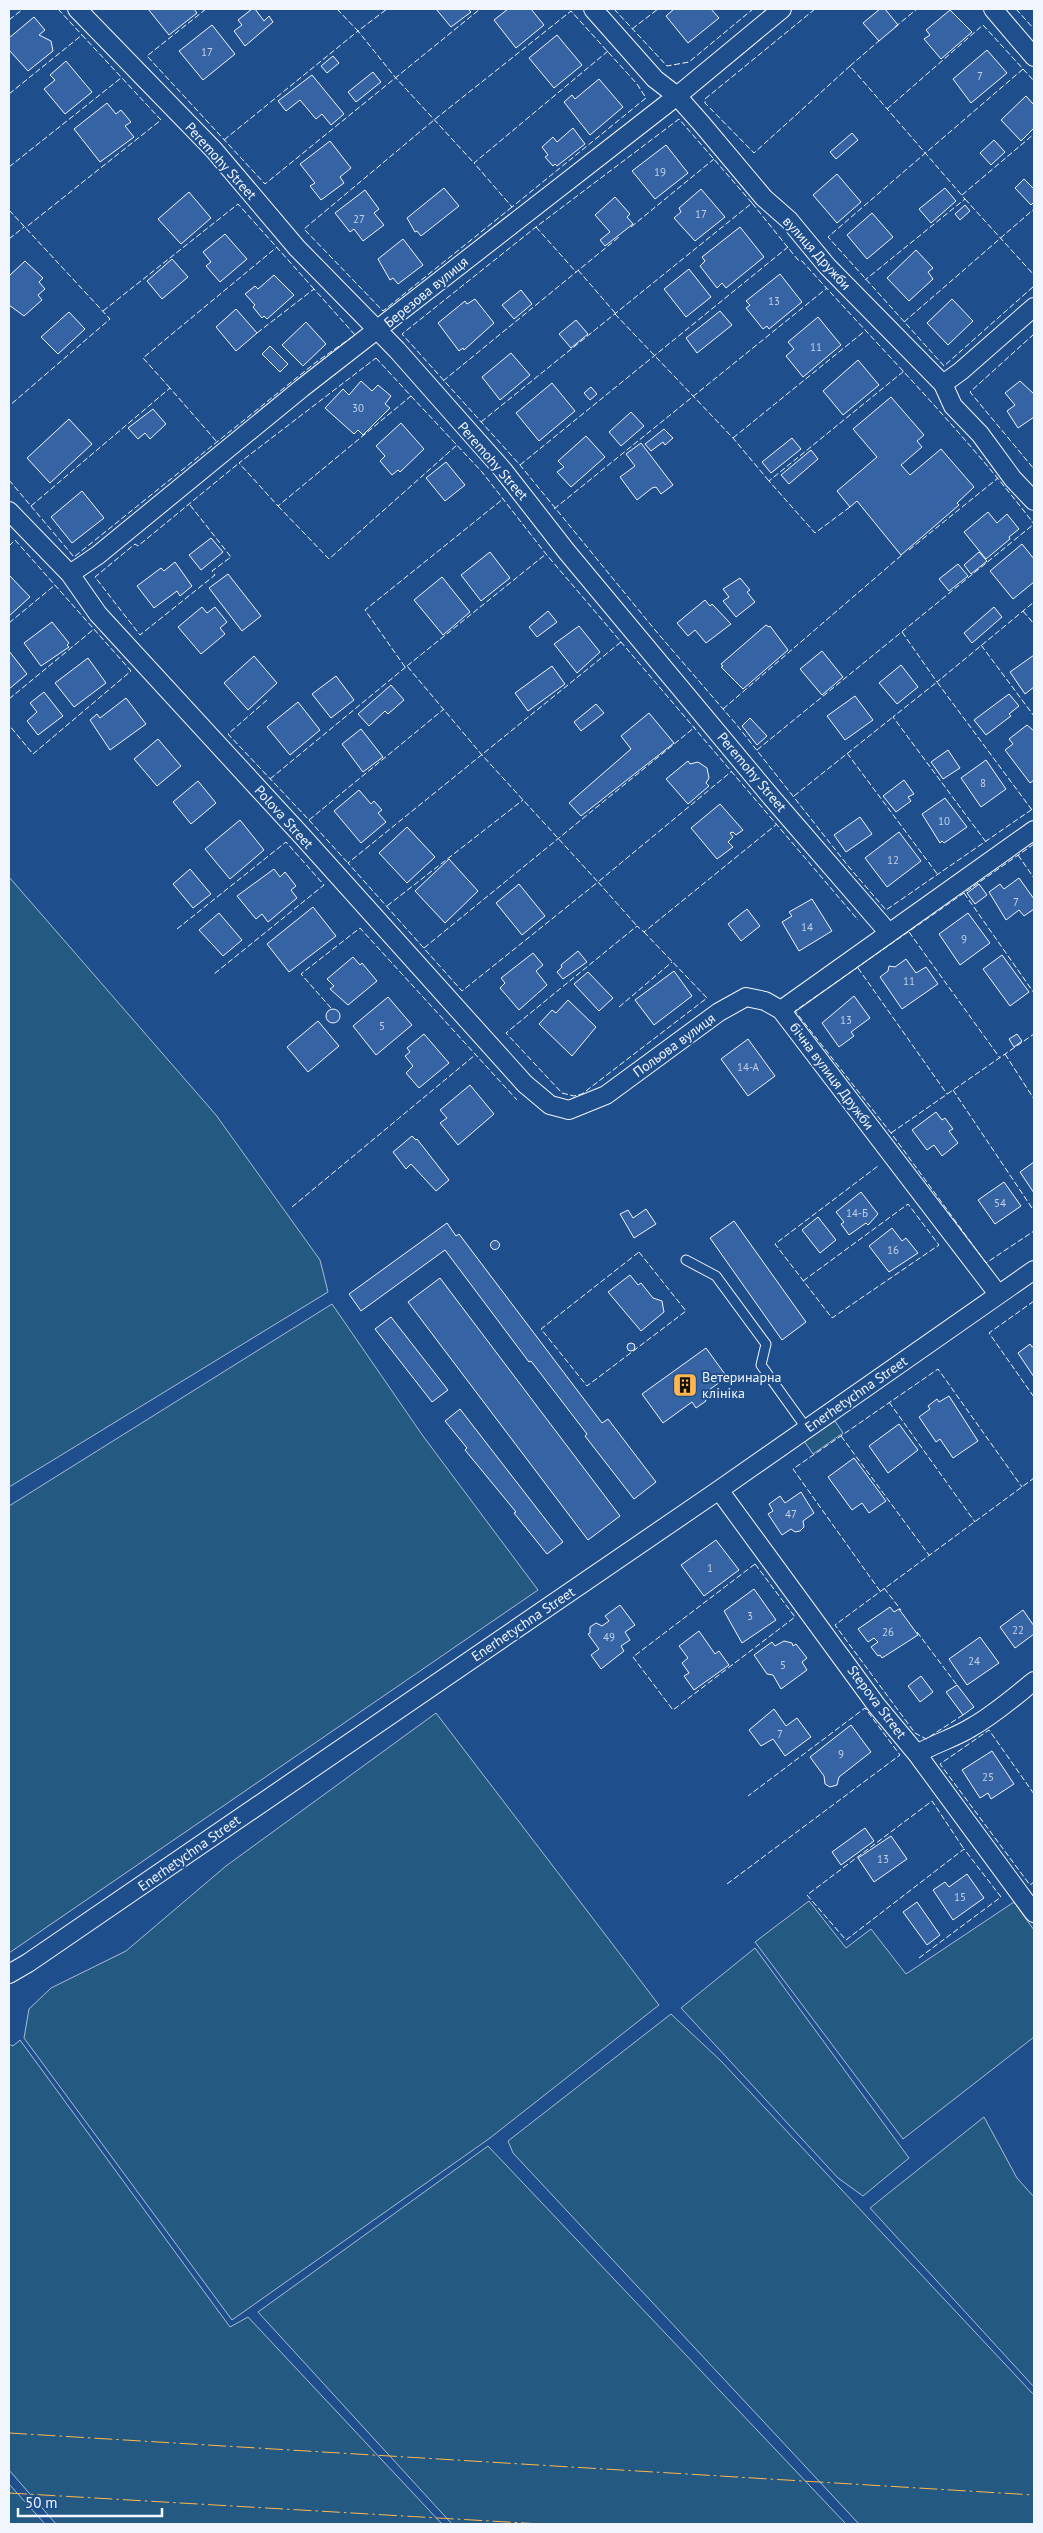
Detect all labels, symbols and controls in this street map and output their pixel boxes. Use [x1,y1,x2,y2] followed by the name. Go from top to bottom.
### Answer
[201,45,213,59] house number: 17
[977,69,983,83] house number: 7
[181,118,261,204] street label: Peremohy Street
[654,165,666,179] house number: 19
[695,207,707,221] house number: 17
[353,212,365,226] house number: 27
[779,212,855,294] street label: вулиця Дружби
[380,253,472,331] street label: Березова вулиця
[768,294,780,308] house number: 13
[810,340,822,354] house number: 11
[352,401,364,415] house number: 30
[454,418,532,504] street label: Peremohy Street
[713,729,791,816] street label: Peremohy Street
[980,776,986,790] house number: 8
[251,781,317,853] street label: Polova Street
[938,814,950,828] house number: 10
[887,853,899,867] house number: 12
[1013,895,1019,909] house number: 7
[801,920,813,934] house number: 14
[961,932,967,946] house number: 9
[903,974,915,988] house number: 11
[629,1009,719,1081] street label: Польова вулиця
[840,1013,852,1027] house number: 13
[379,1019,385,1033] house number: 5
[786,1019,878,1133] street label: бічна вулиця Дружби
[737,1060,760,1074] house number: 14-А
[994,1196,1006,1210] house number: 54
[846,1206,868,1220] house number: 14-Б
[887,1243,899,1257] house number: 16
[801,1352,911,1436] street label: Enerhetychna Street
[702,1368,782,1402] place label: Ветеринарна клініка
[672,1372,698,1398] building icon: Ветеринарна клініка
[785,1507,797,1521] house number: 47
[707,1561,713,1575] house number: 1
[468,1583,578,1665] street label: Enerhetychna Street
[747,1609,753,1623] house number: 3
[1012,1623,1024,1637] house number: 22
[882,1625,894,1639] house number: 26
[603,1630,615,1644] house number: 49
[968,1654,980,1668] house number: 24
[780,1658,786,1672] house number: 5
[844,1662,911,1742] street label: Stepova Street
[777,1727,783,1741] house number: 7
[838,1747,844,1761] house number: 9
[982,1770,994,1784] house number: 25
[134,1811,244,1895] street label: Enerhetychna Street
[877,1852,889,1866] house number: 13
[954,1890,966,1904] house number: 15
[18,2486,161,2518] scale bar
[25,2493,58,2512] text: 50 m

